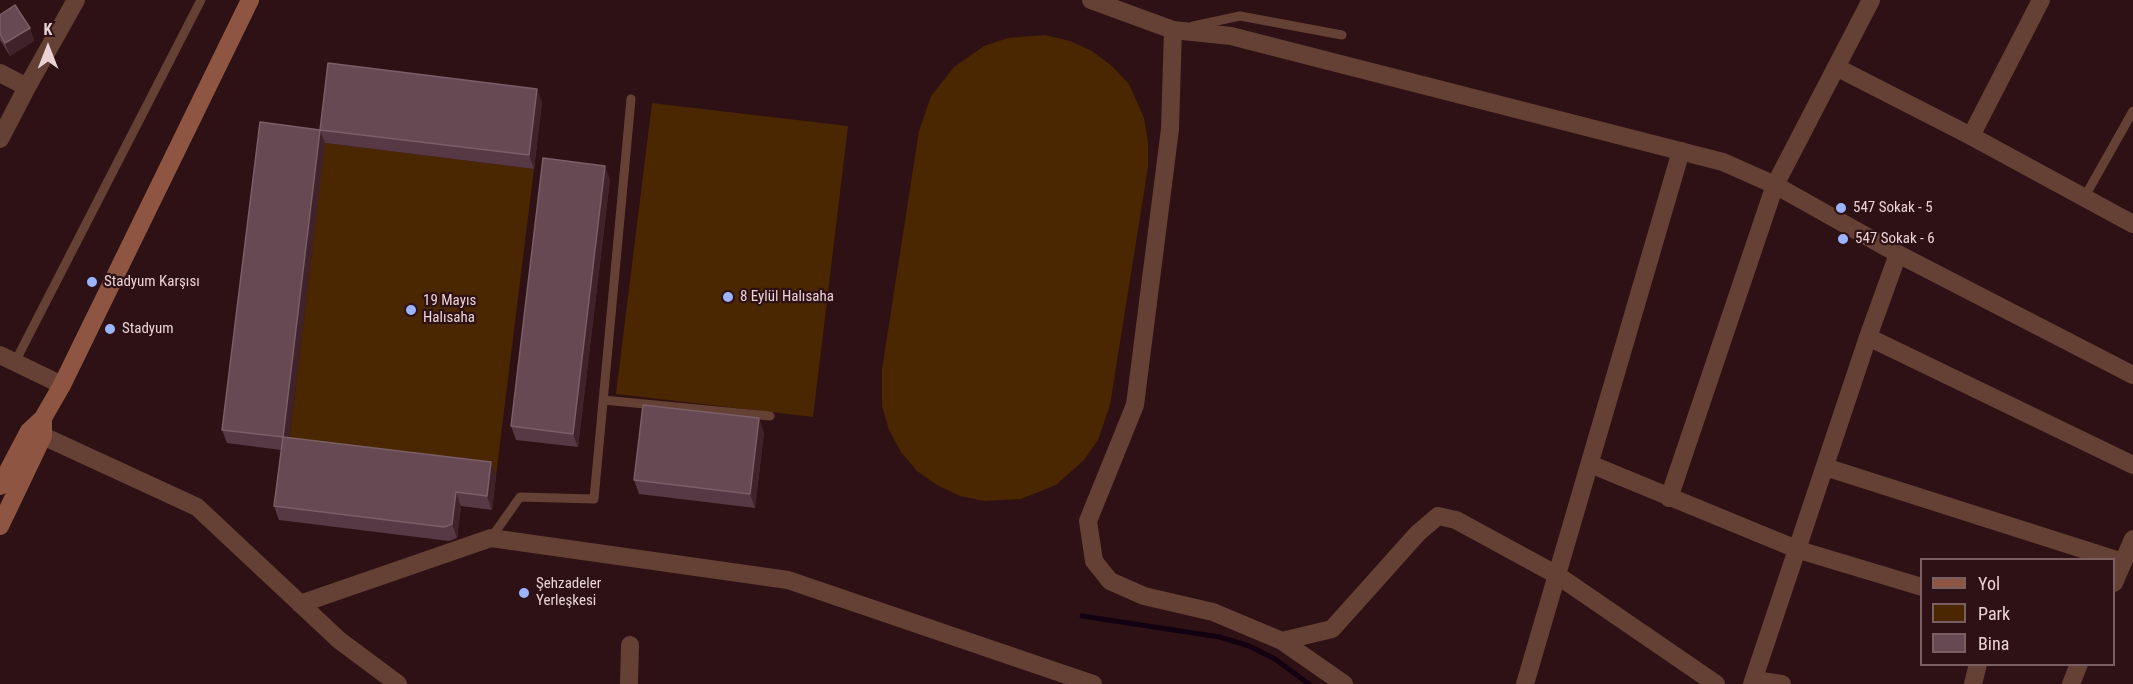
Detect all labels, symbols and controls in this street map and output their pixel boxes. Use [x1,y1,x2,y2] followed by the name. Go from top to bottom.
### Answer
[18,18,78,78] north arrow
[44,20,52,39] text: K
[1853,199,1933,217] place label: 547 Sokak - 5
[1834,201,1848,215] marker: 547 Sokak - 5
[1855,230,1935,248] place label: 547 Sokak - 6
[1836,232,1850,246] marker: 547 Sokak - 6
[104,273,200,291] place label: Stadyum Karşısı
[85,275,99,289] marker: Stadyum Karşısı
[740,288,834,306] place label: 8 Eylül Halısaha
[721,290,735,304] marker: 8 Eylül Halısaha
[423,292,476,327] place label: 19 Mayıs Halısaha
[404,303,418,317] marker: 19 Mayıs Halısaha
[122,320,174,338] place label: Stadyum
[103,322,117,336] marker: Stadyum
[1920,558,2115,666] legend
[1978,573,2000,594] text: Yol
[536,575,601,610] place label: Şehzadeler Yerleşkesi
[517,586,531,600] marker: Şehzadeler Yerleşkesi
[1978,603,2010,624] text: Park
[1978,633,2009,654] text: Bina

